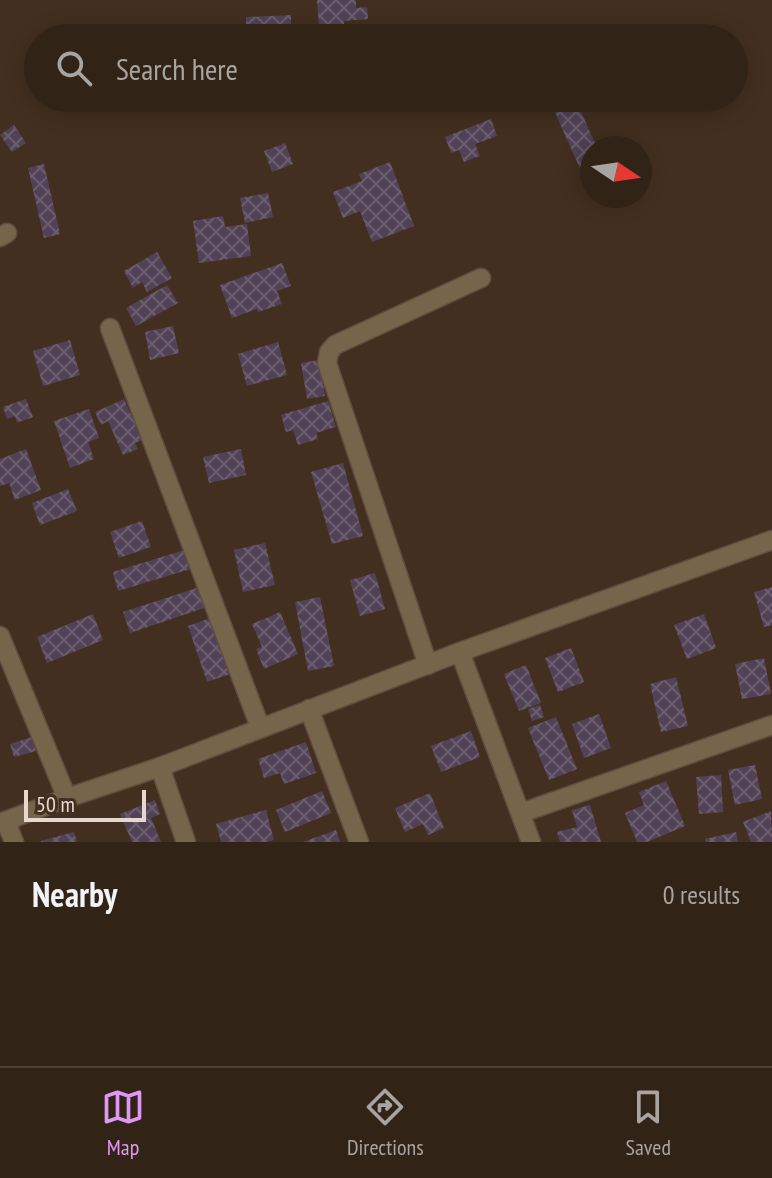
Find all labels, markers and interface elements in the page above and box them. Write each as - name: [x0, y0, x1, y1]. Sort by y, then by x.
- search box: [24, 24, 748, 112]
- icon: search: [52, 46, 96, 90]
- text: Search here: [116, 49, 238, 88]
- north arrow: [580, 136, 652, 208]
- scale bar: [24, 786, 146, 822]
- text: 50 m: [36, 790, 75, 818]
- text: Nearby: [32, 872, 117, 916]
- text: 0 results: [663, 878, 740, 911]
- tab: Map: [101, 1085, 145, 1161]
- tab: Directions: [347, 1085, 424, 1161]
- tab: Saved: [626, 1085, 671, 1161]

